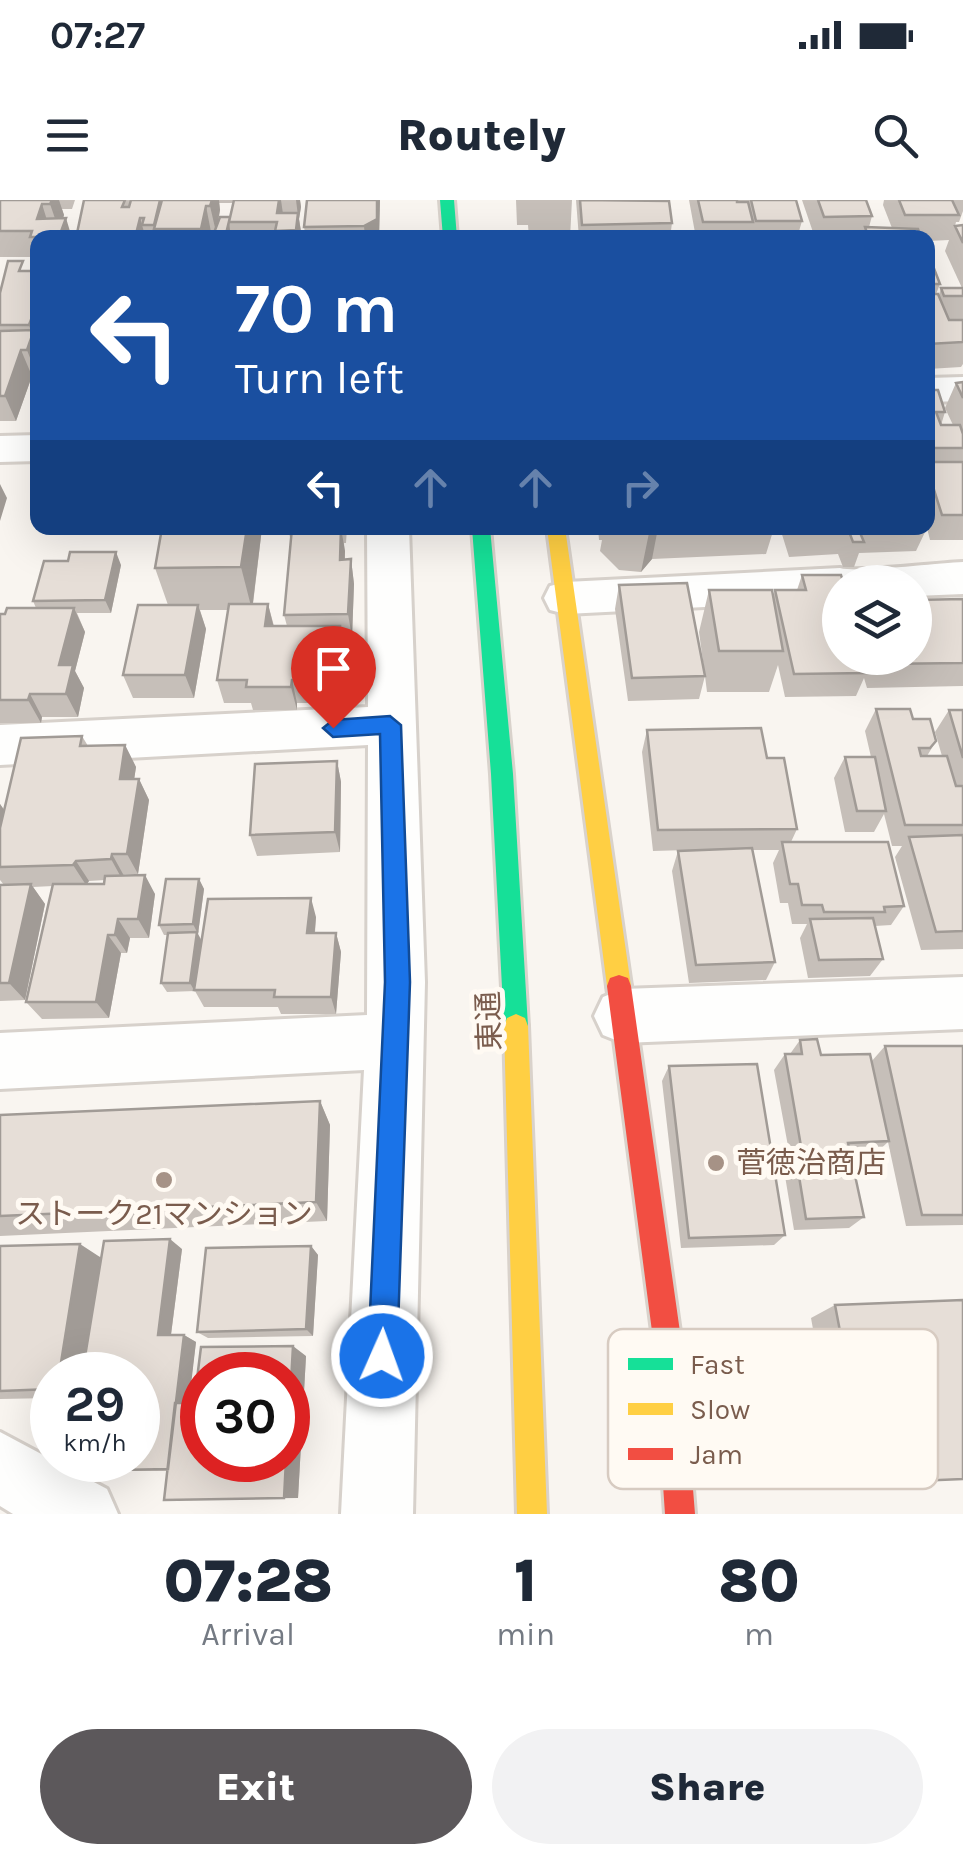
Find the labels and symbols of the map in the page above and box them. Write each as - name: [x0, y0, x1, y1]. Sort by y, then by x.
- pin: [291, 626, 376, 729]
- street label: 東通: [470, 990, 508, 1052]
- place label: 菅徳治商店: [736, 1145, 886, 1181]
- marker: 菅徳治商店: [705, 1152, 727, 1174]
- marker: ストーク21マンション: [153, 1169, 175, 1191]
- place label: ストーク21マンション: [15, 1196, 313, 1232]
- position arrow: [330, 1304, 434, 1408]
- legend: [608, 1329, 938, 1489]
- text: Fast: [690, 1348, 745, 1381]
- speed limit sign: 30: [180, 1352, 310, 1482]
- text: Slow: [690, 1393, 750, 1426]
- text: Jam: [690, 1438, 743, 1471]

